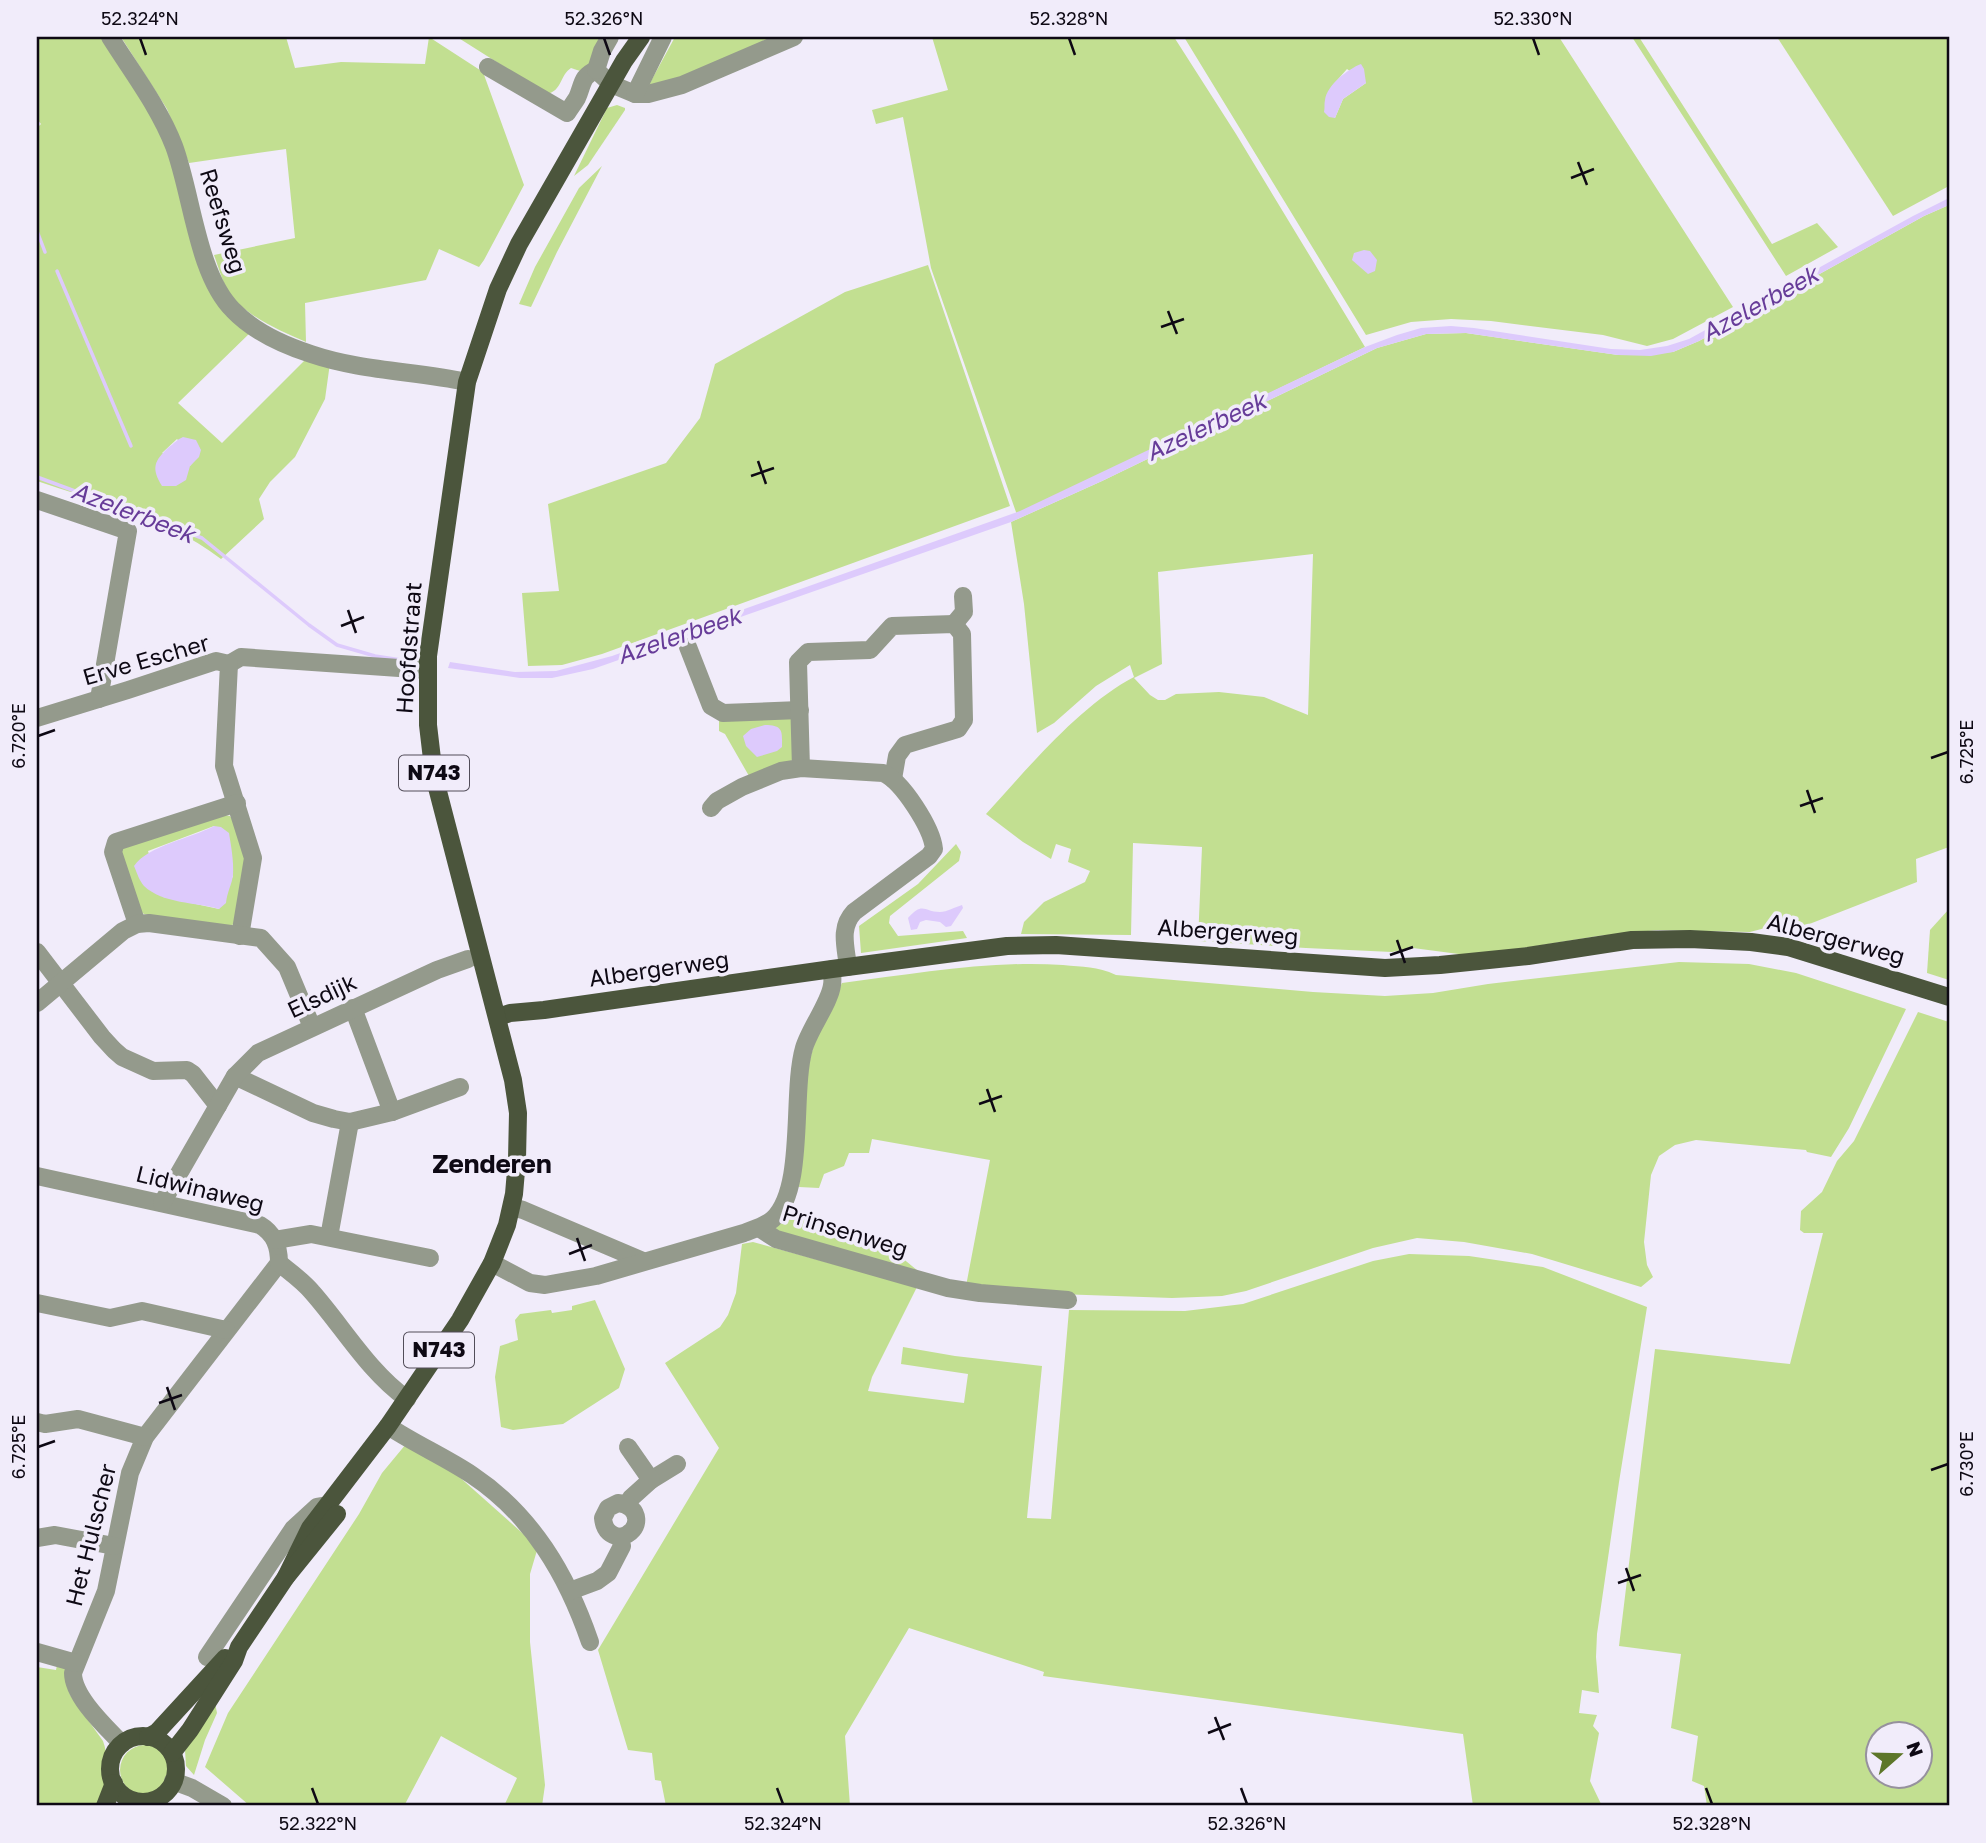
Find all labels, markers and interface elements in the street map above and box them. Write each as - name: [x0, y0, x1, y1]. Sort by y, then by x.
- text: 52.324°N: [101, 7, 179, 29]
- text: 52.326°N: [565, 7, 643, 29]
- text: 52.328°N: [1030, 7, 1108, 29]
- text: 52.330°N: [1493, 7, 1573, 29]
- street label: Reefsweg: [195, 165, 253, 277]
- water label: Azelerbeek: [1696, 257, 1825, 347]
- water label: Azelerbeek: [1141, 384, 1272, 466]
- water label: Azelerbeek: [68, 475, 201, 549]
- street label: Hoofdstraat: [389, 581, 427, 715]
- water label: Azelerbeek: [613, 599, 747, 669]
- street label: Erve Escher: [79, 628, 212, 690]
- text: 6.720°E: [7, 703, 29, 769]
- text: 6.725°E: [1955, 720, 1977, 784]
- road number: N743: [399, 756, 469, 790]
- street label: Albergerweg: [1764, 906, 1908, 970]
- street label: Albergerweg: [1157, 912, 1300, 950]
- street label: Albergerweg: [587, 944, 731, 992]
- street label: Elsdijk: [283, 967, 361, 1023]
- district label: Zenderen: [432, 1148, 552, 1179]
- street label: Lidwinaweg: [133, 1159, 267, 1217]
- street label: Prinsenweg: [779, 1198, 911, 1262]
- road number: N743: [404, 1332, 474, 1368]
- text: 6.725°E: [7, 1415, 29, 1479]
- text: 6.730°E: [1955, 1431, 1977, 1497]
- street label: Het Hulscher: [59, 1461, 121, 1609]
- north arrow: [1864, 1720, 1934, 1790]
- text: N: [1902, 1738, 1929, 1760]
- text: 52.322°N: [279, 1812, 357, 1834]
- text: 52.324°N: [744, 1812, 822, 1834]
- text: 52.326°N: [1208, 1812, 1286, 1834]
- text: 52.328°N: [1673, 1812, 1751, 1834]

